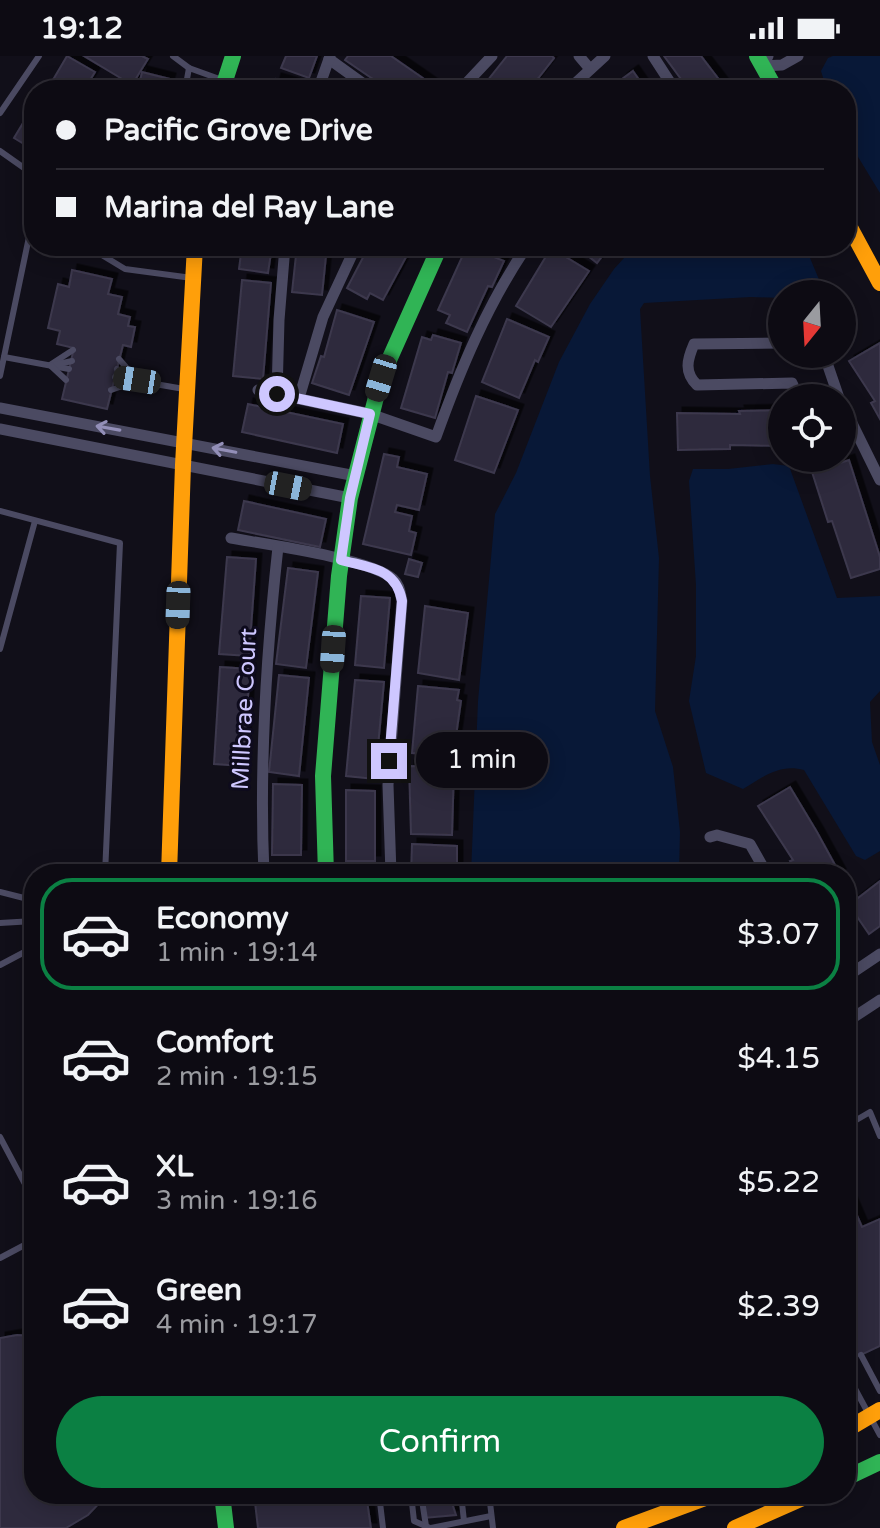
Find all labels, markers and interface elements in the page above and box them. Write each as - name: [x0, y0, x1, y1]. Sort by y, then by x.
- text: 19:12: [40, 10, 123, 47]
- text: Pacific Grove Drive: [104, 112, 373, 149]
- text: Marina del Ray Lane: [104, 189, 394, 226]
- north arrow: [768, 280, 856, 368]
- map controls: [768, 280, 856, 472]
- car: [363, 352, 399, 404]
- car: [111, 364, 163, 396]
- route start: [259, 376, 295, 412]
- button: locate: [768, 384, 856, 472]
- one-way arrow: [95, 420, 121, 435]
- one-way arrow: [212, 442, 237, 457]
- car: [262, 470, 314, 502]
- car: [165, 581, 191, 629]
- car: [319, 624, 347, 674]
- street label: Millbrae Court: [226, 627, 263, 791]
- callout: 1 min: [417, 733, 549, 789]
- route end: [371, 743, 407, 779]
- text: 1 min: [447, 744, 517, 775]
- icon: car: [60, 898, 132, 970]
- text: Economy: [156, 900, 289, 937]
- text: $3.07: [737, 916, 820, 953]
- text: 1 min · 19:14: [156, 937, 318, 968]
- icon: car: [60, 1022, 132, 1094]
- text: Comfort: [156, 1024, 274, 1061]
- text: $4.15: [737, 1040, 820, 1077]
- text: 2 min · 19:15: [156, 1061, 318, 1092]
- icon: car: [60, 1146, 132, 1218]
- text: XL: [156, 1148, 193, 1185]
- text: $5.22: [738, 1164, 820, 1201]
- text: 3 min · 19:16: [156, 1185, 318, 1216]
- icon: car: [60, 1270, 132, 1342]
- text: Green: [156, 1272, 242, 1309]
- text: $2.39: [737, 1288, 820, 1325]
- text: 4 min · 19:17: [156, 1309, 318, 1340]
- button: Confirm: [56, 1396, 824, 1488]

